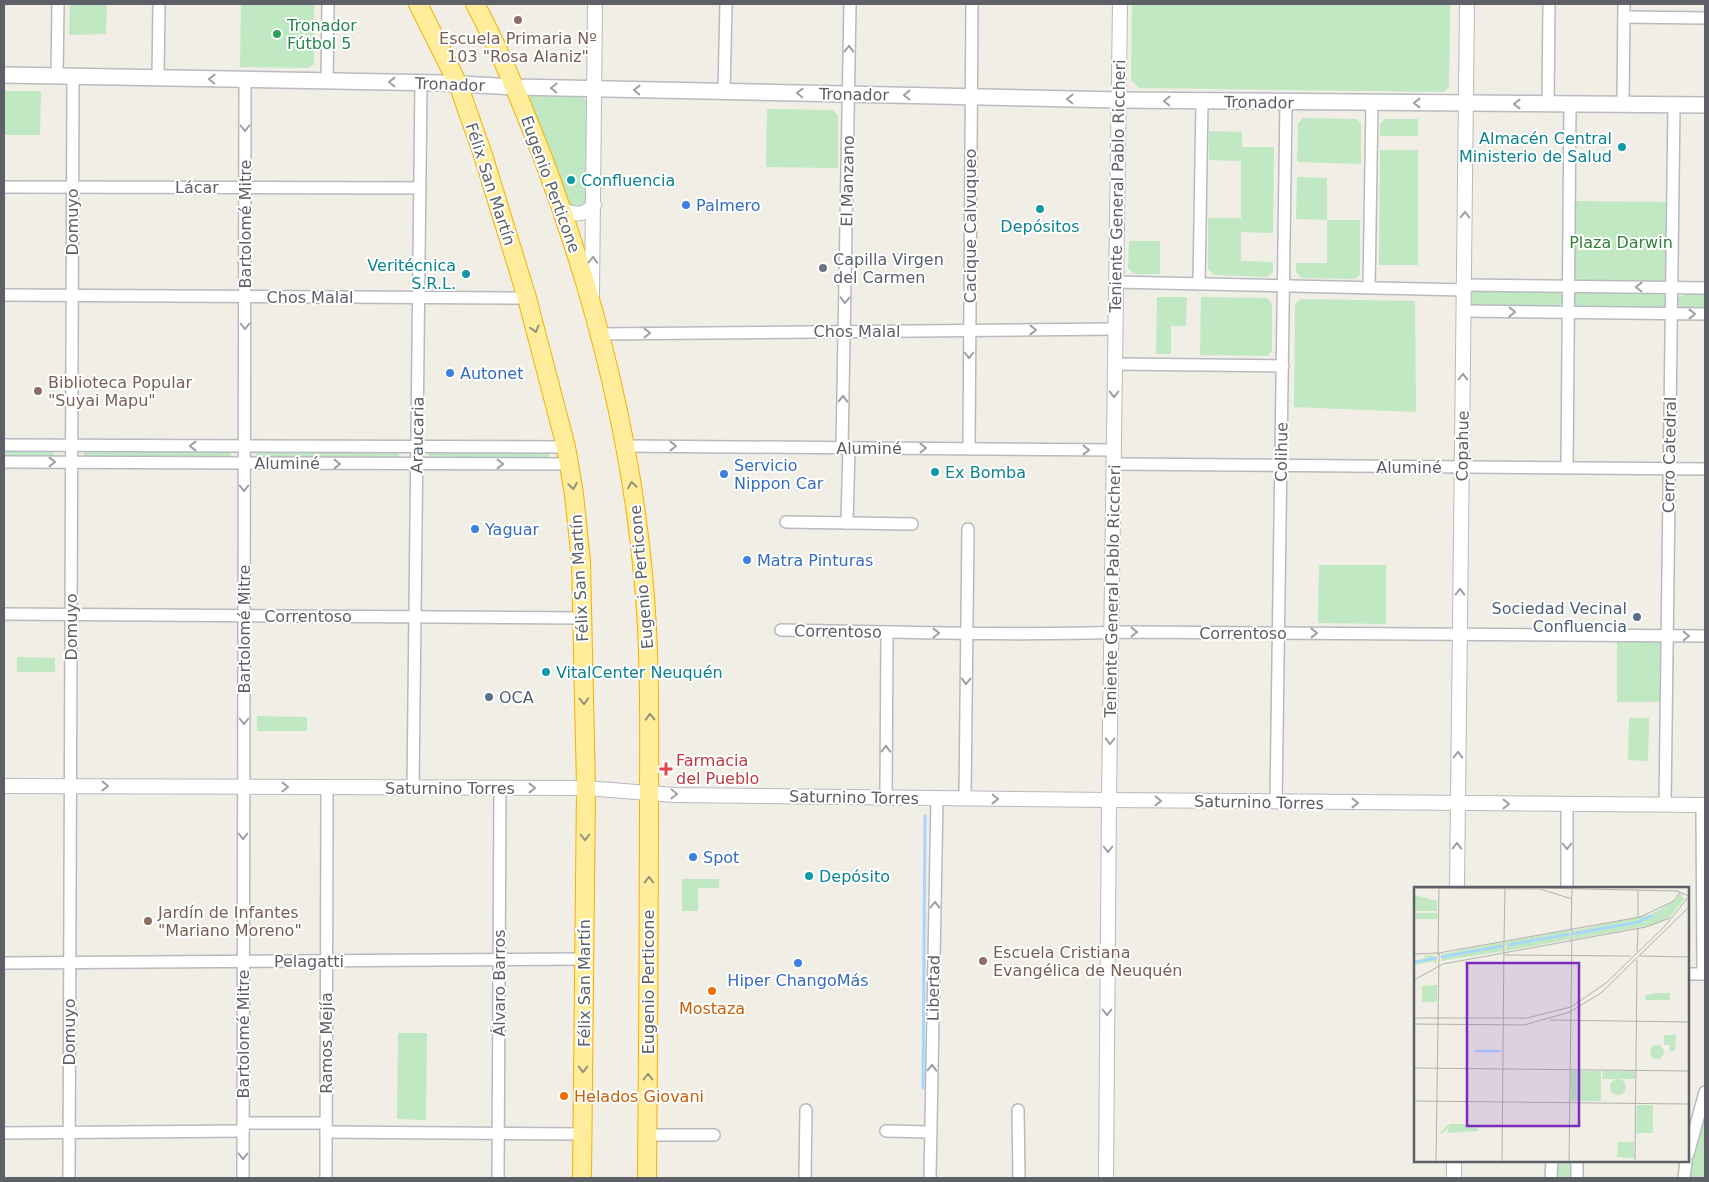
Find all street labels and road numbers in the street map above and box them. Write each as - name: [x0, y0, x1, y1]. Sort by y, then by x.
- street label: Teniente General Pablo Riccheri: [1106, 59, 1129, 314]
- street label: Tronador: [414, 74, 486, 95]
- street label: Tronador: [818, 84, 890, 105]
- street label: Tronador: [1223, 92, 1295, 113]
- street label: Eugenio Perticone: [517, 113, 584, 255]
- street label: Félix San Martín: [462, 120, 519, 248]
- street label: El Manzano: [837, 135, 858, 227]
- street label: Cacique Calvuqueo: [961, 149, 980, 303]
- street label: Bartolomé Mitre: [236, 160, 255, 288]
- street label: Lácar: [175, 178, 219, 197]
- street label: Domuyo: [63, 188, 82, 256]
- street label: Chos Malal: [267, 288, 353, 307]
- street label: Chos Malal: [814, 322, 900, 341]
- street label: Araucaria: [407, 396, 428, 474]
- street label: Cerro Catedral: [1659, 397, 1680, 513]
- street label: Copahue: [1452, 410, 1473, 482]
- street label: Colihue: [1271, 422, 1292, 482]
- street label: Aluminé: [836, 439, 902, 458]
- street label: Aluminé: [254, 454, 320, 473]
- street label: Aluminé: [1376, 458, 1442, 477]
- street label: Teniente General Pablo Riccheri: [1101, 464, 1124, 719]
- street label: Eugenio Perticone: [626, 504, 657, 650]
- street label: Félix San Martín: [567, 514, 592, 642]
- street label: Bartolomé Mitre: [235, 565, 254, 693]
- street label: Domuyo: [62, 593, 81, 661]
- street label: Correntoso: [264, 607, 352, 626]
- street label: Correntoso: [794, 621, 882, 642]
- street label: Correntoso: [1199, 624, 1287, 643]
- street label: Saturnino Torres: [385, 779, 515, 798]
- street label: Saturnino Torres: [789, 787, 919, 808]
- street label: Saturnino Torres: [1194, 792, 1324, 813]
- street label: Eugenio Perticone: [639, 910, 658, 1054]
- street label: Félix San Martín: [575, 919, 594, 1047]
- street label: Álvaro Barros: [490, 929, 509, 1037]
- street label: Pelagatti: [274, 952, 344, 971]
- street label: Libertad: [923, 955, 944, 1021]
- street label: Bartolomé Mitre: [234, 970, 253, 1098]
- street label: Ramos Mejía: [317, 992, 336, 1094]
- street label: Domuyo: [60, 998, 79, 1066]

